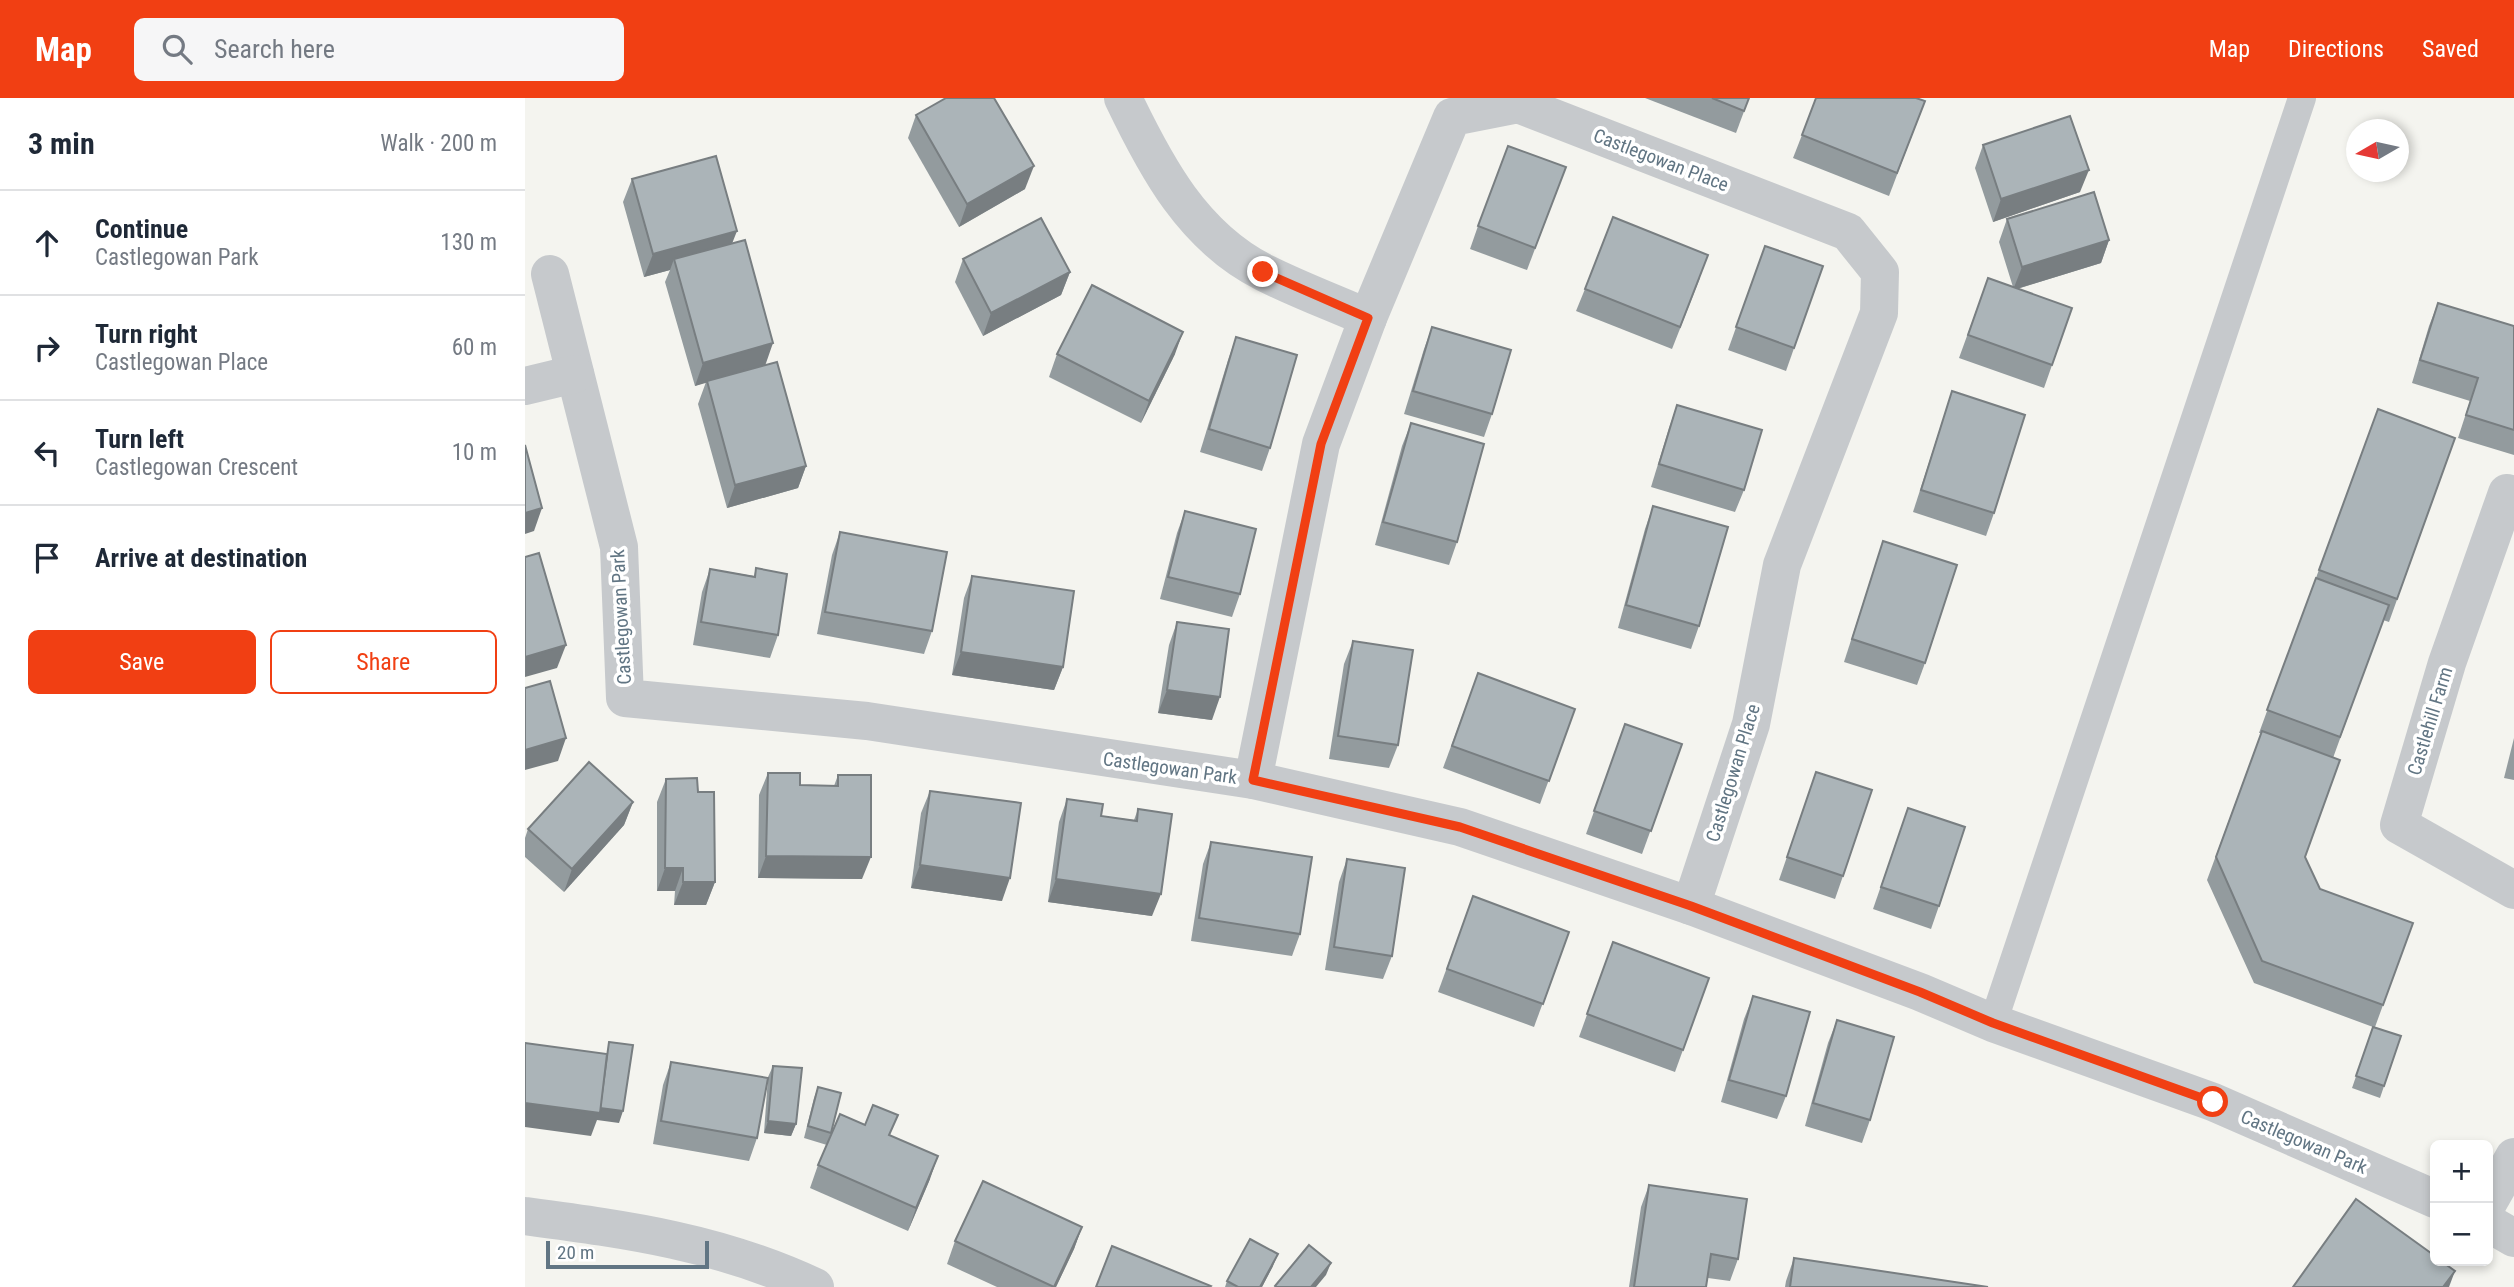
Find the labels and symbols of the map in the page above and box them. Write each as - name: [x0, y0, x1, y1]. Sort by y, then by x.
- north arrow: [2346, 119, 2409, 182]
- street label: Castlegowan Place: [1590, 124, 1732, 196]
- route end: [1247, 256, 1278, 287]
- street label: Castlegowan Park: [606, 548, 636, 685]
- street label: Castlehill Farm: [2403, 664, 2457, 778]
- street label: Castlegowan Place: [1701, 701, 1765, 845]
- street label: Castlegowan Park: [1101, 747, 1239, 789]
- route start: [2197, 1086, 2228, 1117]
- street label: Castlegowan Park: [2237, 1105, 2371, 1179]
- scale bar: [546, 1238, 709, 1270]

